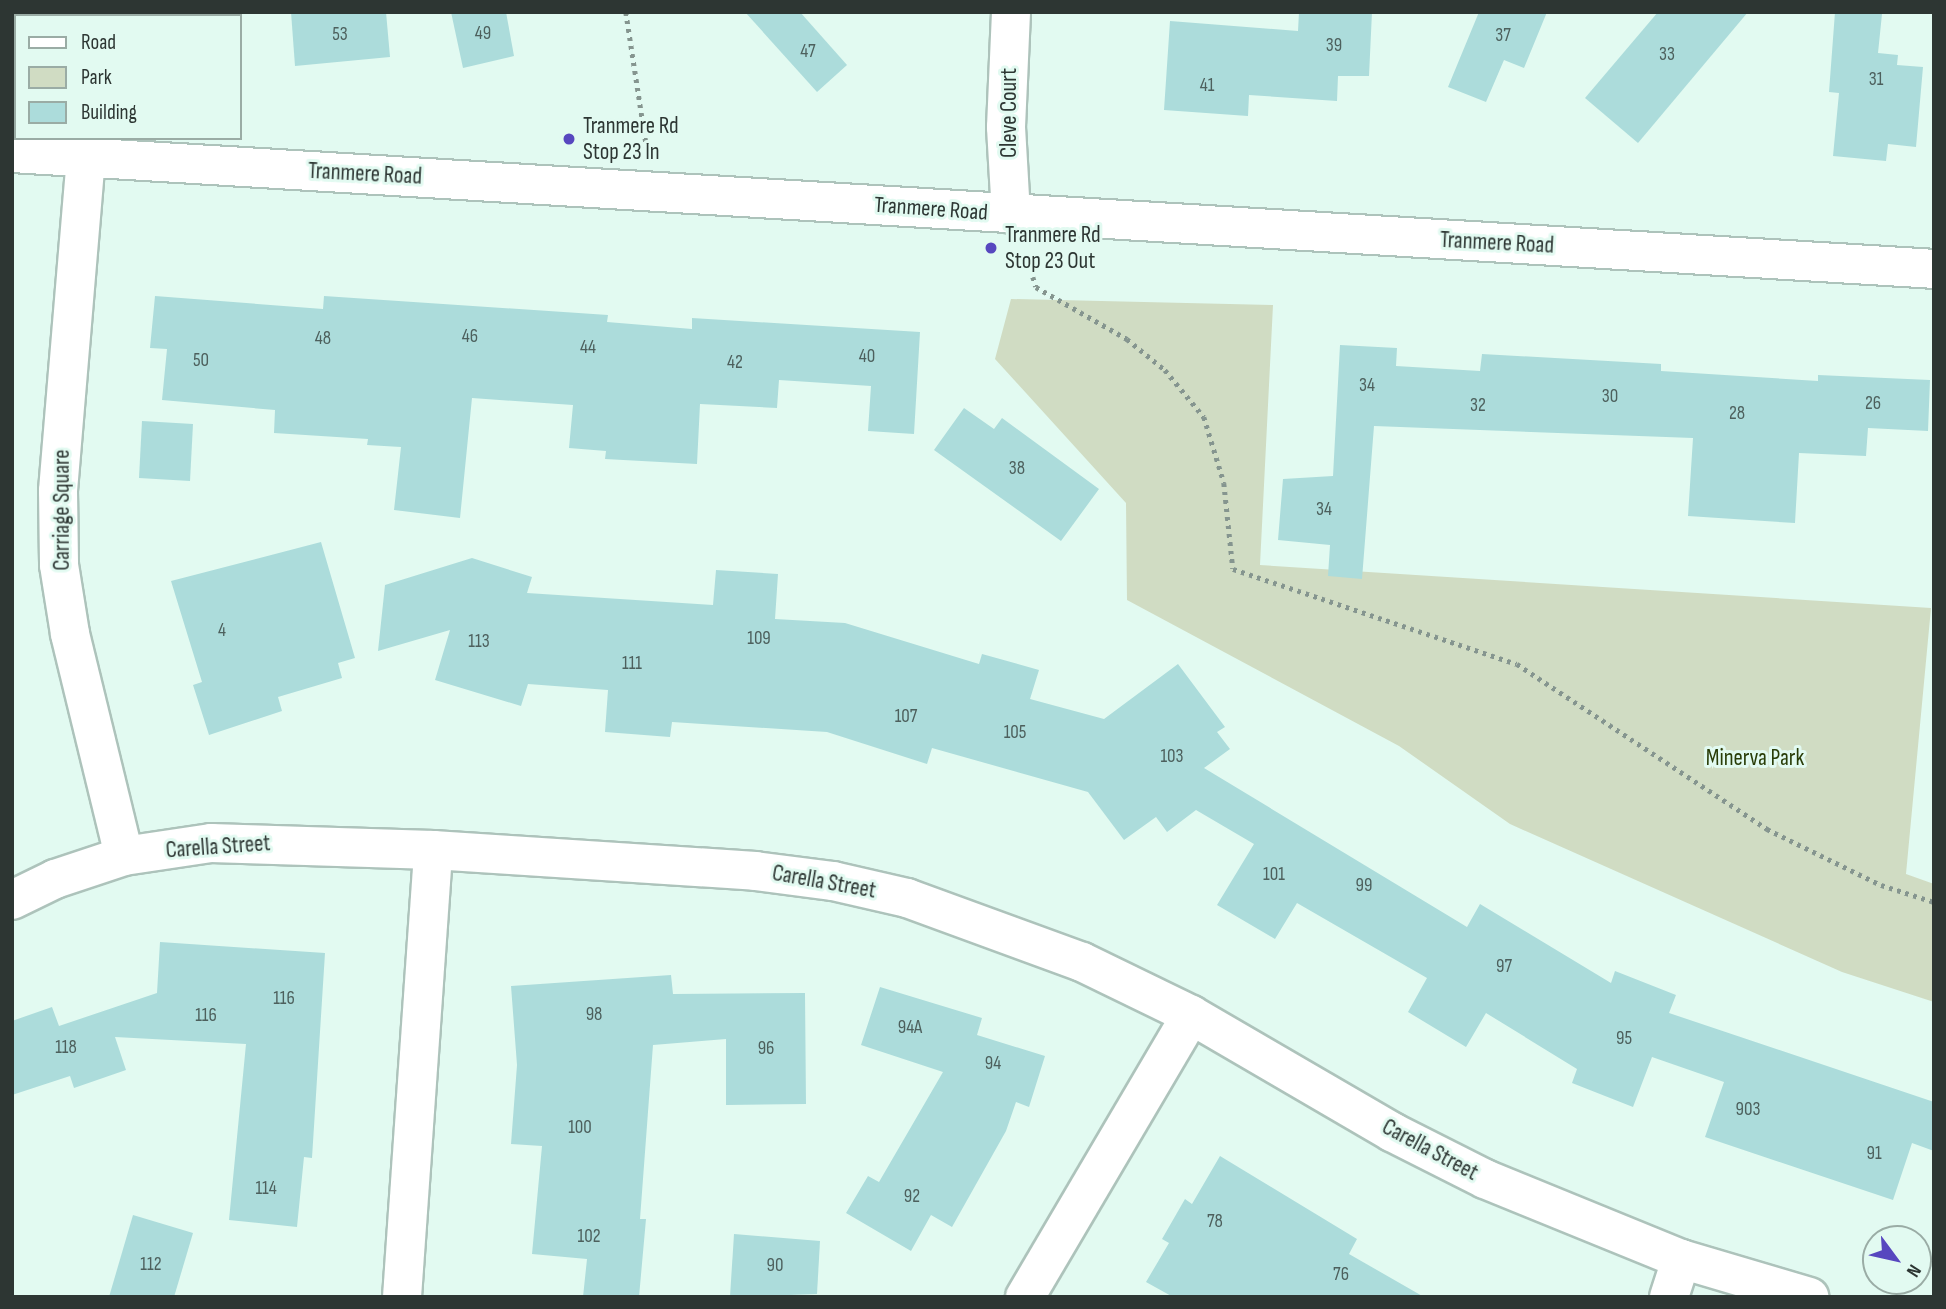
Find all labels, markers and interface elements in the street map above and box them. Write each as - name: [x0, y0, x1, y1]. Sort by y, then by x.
- legend: [14, 14, 242, 140]
- house number: 49: [475, 23, 491, 45]
- house number: 53: [332, 24, 348, 46]
- house number: 37: [1495, 25, 1511, 47]
- text: Road: [81, 30, 116, 55]
- house number: 39: [1326, 35, 1342, 57]
- house number: 47: [800, 41, 816, 63]
- house number: 33: [1659, 44, 1675, 66]
- text: Park: [81, 65, 112, 90]
- street label: Cleve Court: [995, 68, 1023, 158]
- house number: 31: [1869, 69, 1883, 91]
- house number: 41: [1200, 75, 1214, 97]
- text: Building: [81, 100, 137, 125]
- place label: Tranmere Rd Stop 23 In: [583, 112, 679, 166]
- marker: Tranmere Rd Stop 23 In: [561, 131, 577, 147]
- street label: Tranmere Road: [307, 157, 423, 191]
- street label: Tranmere Road: [873, 191, 989, 227]
- place label: Tranmere Rd Stop 23 Out: [1005, 221, 1101, 275]
- street label: Tranmere Road: [1439, 226, 1555, 260]
- marker: Tranmere Rd Stop 23 Out: [983, 240, 999, 256]
- house number: 46: [462, 326, 478, 348]
- house number: 48: [315, 328, 331, 350]
- house number: 44: [580, 337, 596, 359]
- house number: 40: [859, 346, 875, 368]
- house number: 50: [193, 350, 209, 372]
- house number: 42: [727, 352, 743, 374]
- house number: 34: [1359, 375, 1375, 397]
- house number: 30: [1602, 386, 1618, 408]
- house number: 26: [1865, 393, 1881, 415]
- house number: 32: [1470, 395, 1486, 417]
- house number: 28: [1729, 403, 1745, 425]
- street label: Carriage Square: [48, 449, 76, 571]
- house number: 38: [1009, 458, 1025, 480]
- house number: 34: [1316, 499, 1332, 521]
- house number: 4: [218, 620, 226, 642]
- house number: 109: [747, 628, 771, 650]
- house number: 113: [468, 631, 490, 653]
- house number: 111: [622, 653, 642, 675]
- house number: 107: [895, 706, 917, 728]
- house number: 105: [1004, 722, 1026, 744]
- park label: Minerva Park: [1706, 744, 1804, 772]
- house number: 103: [1160, 746, 1184, 768]
- street label: Carella Street: [165, 830, 271, 864]
- street label: Carella Street: [770, 859, 878, 905]
- house number: 101: [1263, 864, 1285, 886]
- house number: 99: [1356, 875, 1372, 897]
- house number: 97: [1496, 956, 1512, 978]
- house number: 116: [273, 988, 295, 1010]
- house number: 98: [586, 1004, 602, 1026]
- house number: 116: [195, 1005, 217, 1027]
- house number: 94A: [898, 1017, 922, 1039]
- house number: 95: [1616, 1028, 1632, 1050]
- house number: 118: [55, 1037, 77, 1059]
- house number: 96: [758, 1038, 774, 1060]
- house number: 94: [985, 1053, 1001, 1075]
- house number: 903: [1736, 1099, 1760, 1121]
- street label: Carella Street: [1377, 1113, 1483, 1187]
- house number: 100: [568, 1117, 592, 1139]
- house number: 91: [1866, 1143, 1882, 1165]
- house number: 114: [255, 1178, 277, 1200]
- house number: 92: [904, 1186, 920, 1208]
- house number: 78: [1207, 1211, 1223, 1233]
- north arrow: [1862, 1225, 1932, 1295]
- house number: 102: [578, 1226, 600, 1248]
- house number: 112: [140, 1254, 162, 1276]
- house number: 90: [767, 1255, 783, 1277]
- text: N: [1901, 1260, 1926, 1281]
- house number: 76: [1333, 1264, 1349, 1286]

